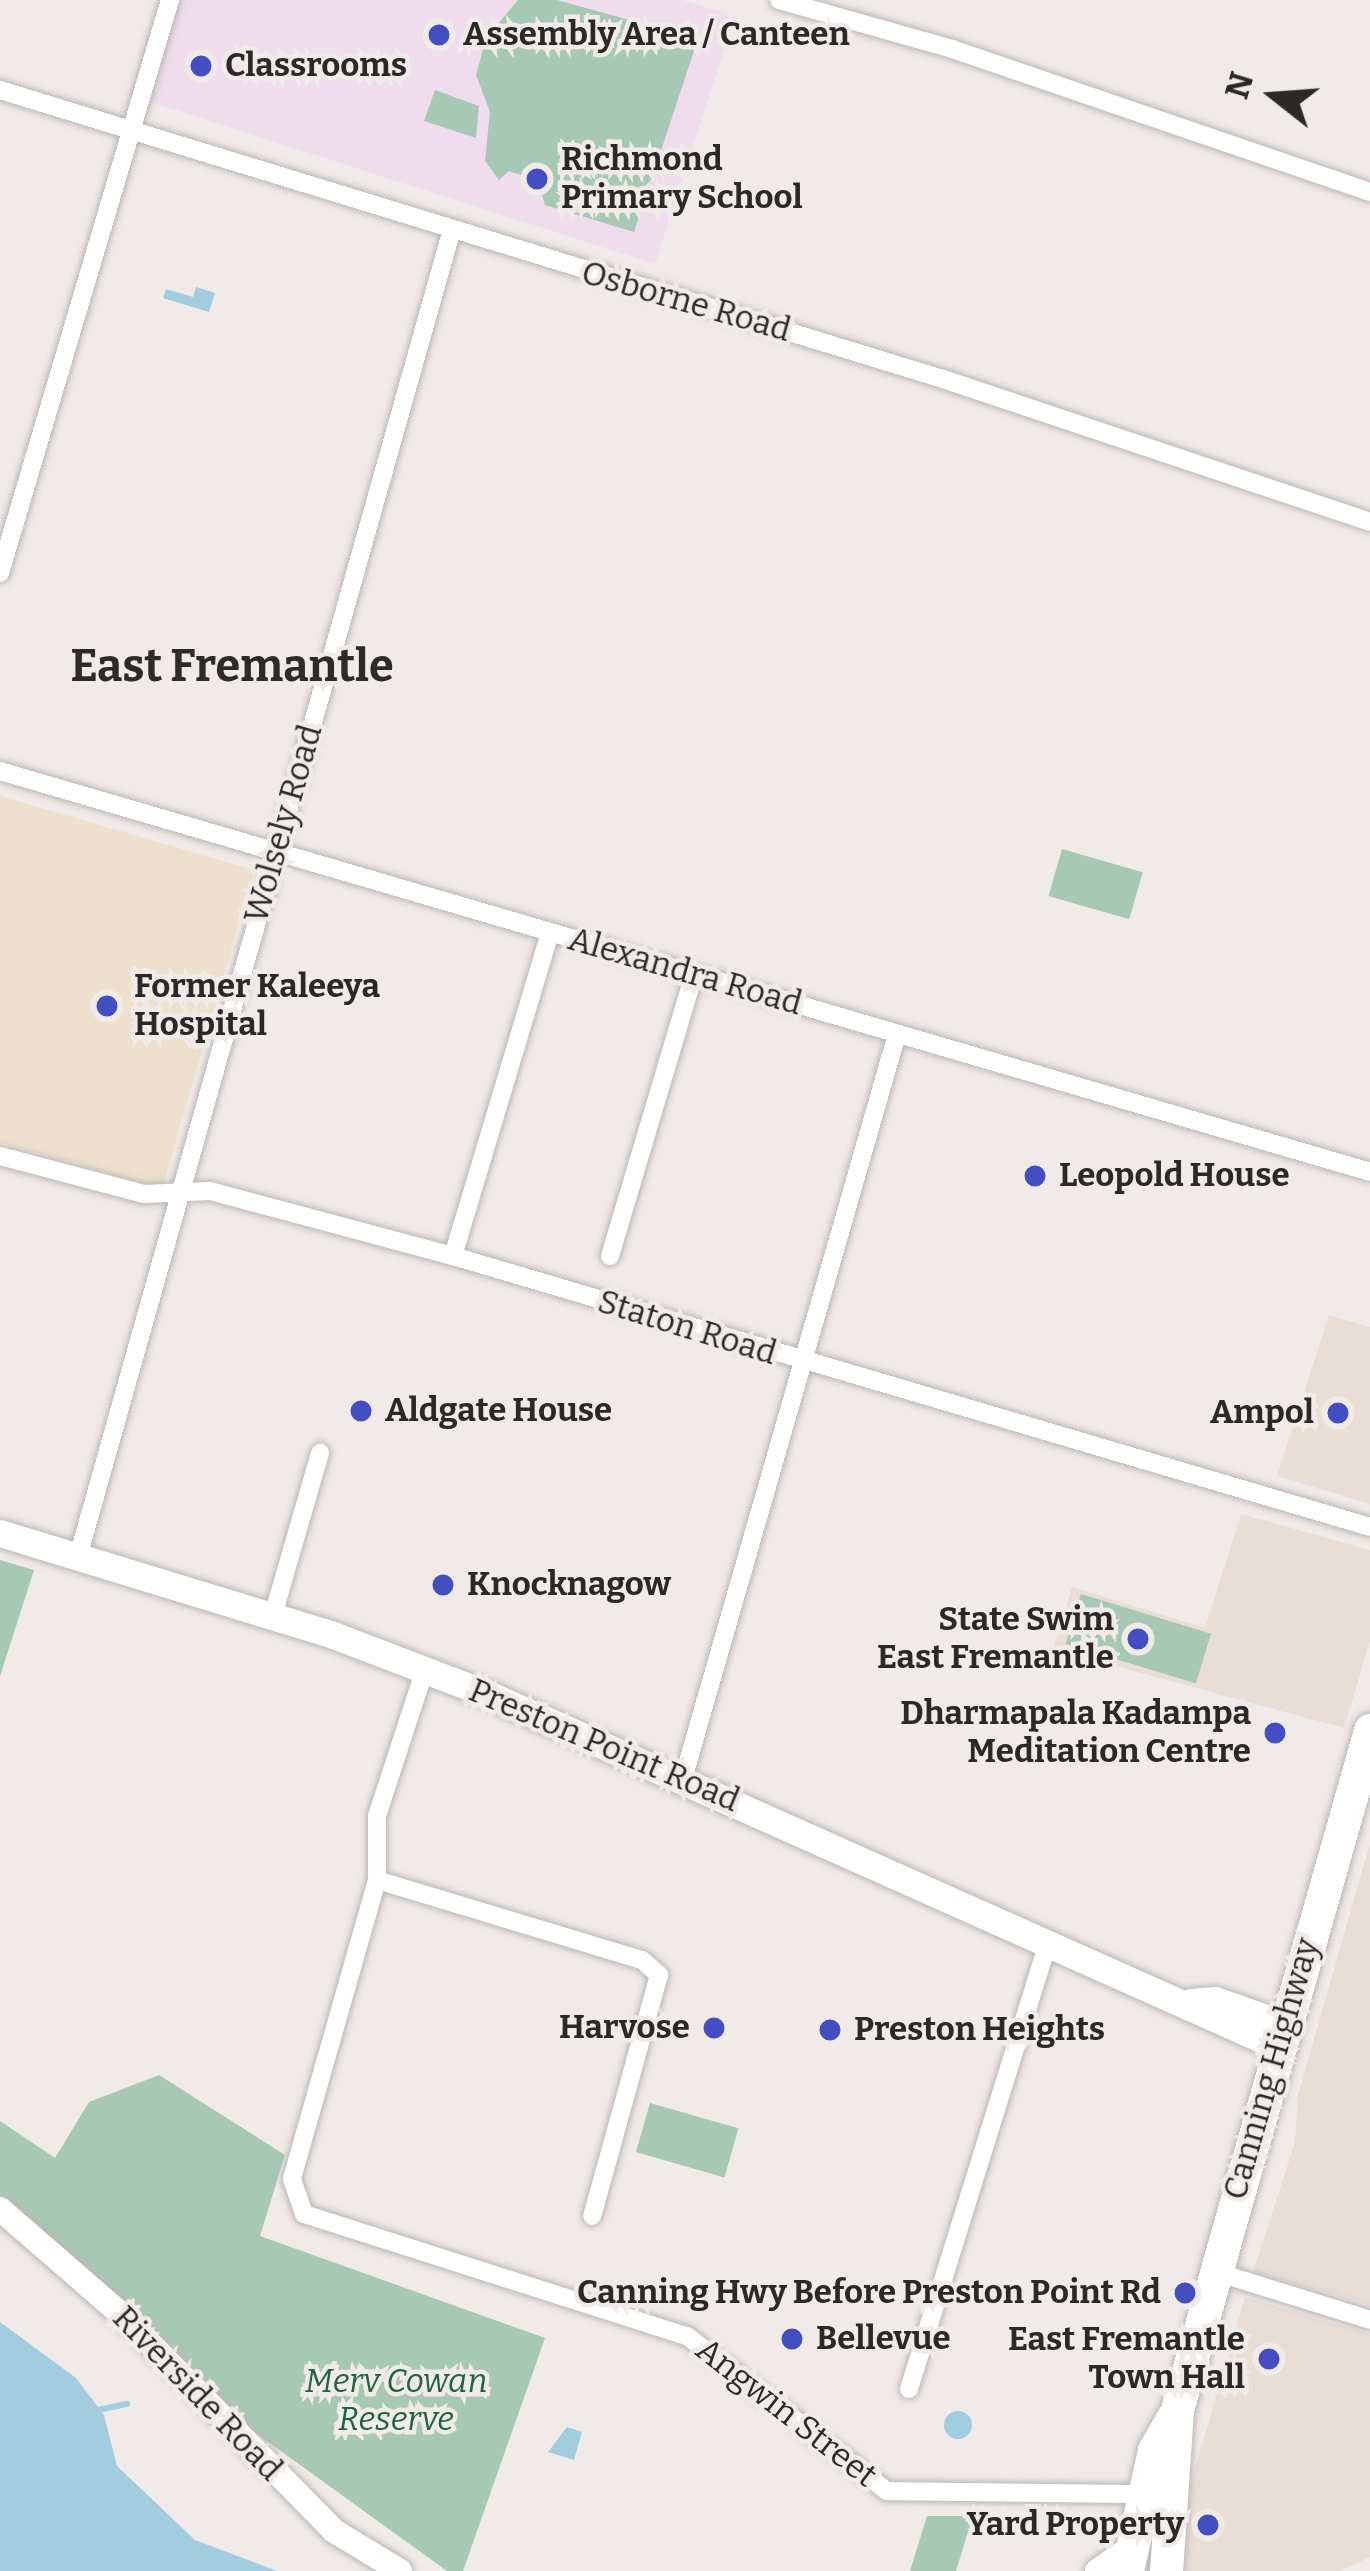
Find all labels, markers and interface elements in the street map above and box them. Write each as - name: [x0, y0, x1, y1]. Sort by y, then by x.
- place label: Assembly Area / Canteen: [463, 15, 850, 55]
- marker: Assembly Area / Canteen: [426, 22, 452, 48]
- north arrow: [1214, 36, 1334, 156]
- place label: Classrooms: [225, 46, 407, 86]
- marker: Classrooms: [188, 53, 214, 79]
- text: N: [1217, 67, 1262, 104]
- place label: Richmond Primary School: [561, 140, 803, 218]
- marker: Richmond Primary School: [524, 166, 550, 192]
- street label: Osborne Road: [577, 253, 795, 351]
- district label: East Fremantle: [70, 640, 394, 694]
- street label: Wolsely Road: [237, 720, 331, 928]
- street label: Alexandra Road: [564, 920, 806, 1024]
- place label: Former Kaleeya Hospital: [134, 967, 380, 1045]
- marker: Former Kaleeya Hospital: [91, 990, 123, 1022]
- place label: Leopold House: [1059, 1156, 1290, 1196]
- marker: Leopold House: [1022, 1163, 1048, 1189]
- street label: Staton Road: [593, 1282, 781, 1374]
- place label: Aldgate House: [385, 1391, 612, 1431]
- place label: Ampol: [1210, 1393, 1314, 1433]
- marker: Aldgate House: [348, 1398, 374, 1424]
- marker: Ampol: [1325, 1400, 1351, 1426]
- place label: Knocknagow: [467, 1565, 671, 1605]
- marker: Knocknagow: [430, 1572, 456, 1598]
- place label: State Swim East Fremantle: [877, 1600, 1114, 1678]
- marker: State Swim East Fremantle: [1125, 1626, 1151, 1652]
- street label: Preston Point Road: [463, 1671, 745, 1821]
- place label: Dharmapala Kadampa Meditation Centre: [900, 1694, 1251, 1772]
- marker: Dharmapala Kadampa Meditation Centre: [1262, 1720, 1288, 1746]
- street label: Canning Highway: [1216, 1934, 1328, 2204]
- place label: Harvose: [559, 2008, 690, 2048]
- place label: Preston Heights: [854, 2010, 1105, 2050]
- marker: Harvose: [701, 2015, 727, 2041]
- marker: Preston Heights: [817, 2017, 843, 2043]
- place label: Canning Hwy Before Preston Point Rd: [577, 2273, 1161, 2313]
- marker: Canning Hwy Before Preston Point Rd: [1172, 2280, 1198, 2306]
- street label: Riverside Road: [104, 2299, 290, 2489]
- place label: Bellevue: [816, 2319, 951, 2359]
- place label: East Fremantle Town Hall: [1008, 2320, 1245, 2398]
- marker: Bellevue: [779, 2326, 805, 2352]
- street label: Angwin Street: [688, 2330, 884, 2496]
- marker: East Fremantle Town Hall: [1256, 2346, 1282, 2372]
- park label: Merv Cowan Reserve: [305, 2362, 487, 2440]
- place label: Yard Property: [967, 2505, 1184, 2545]
- marker: Yard Property: [1195, 2512, 1221, 2538]

